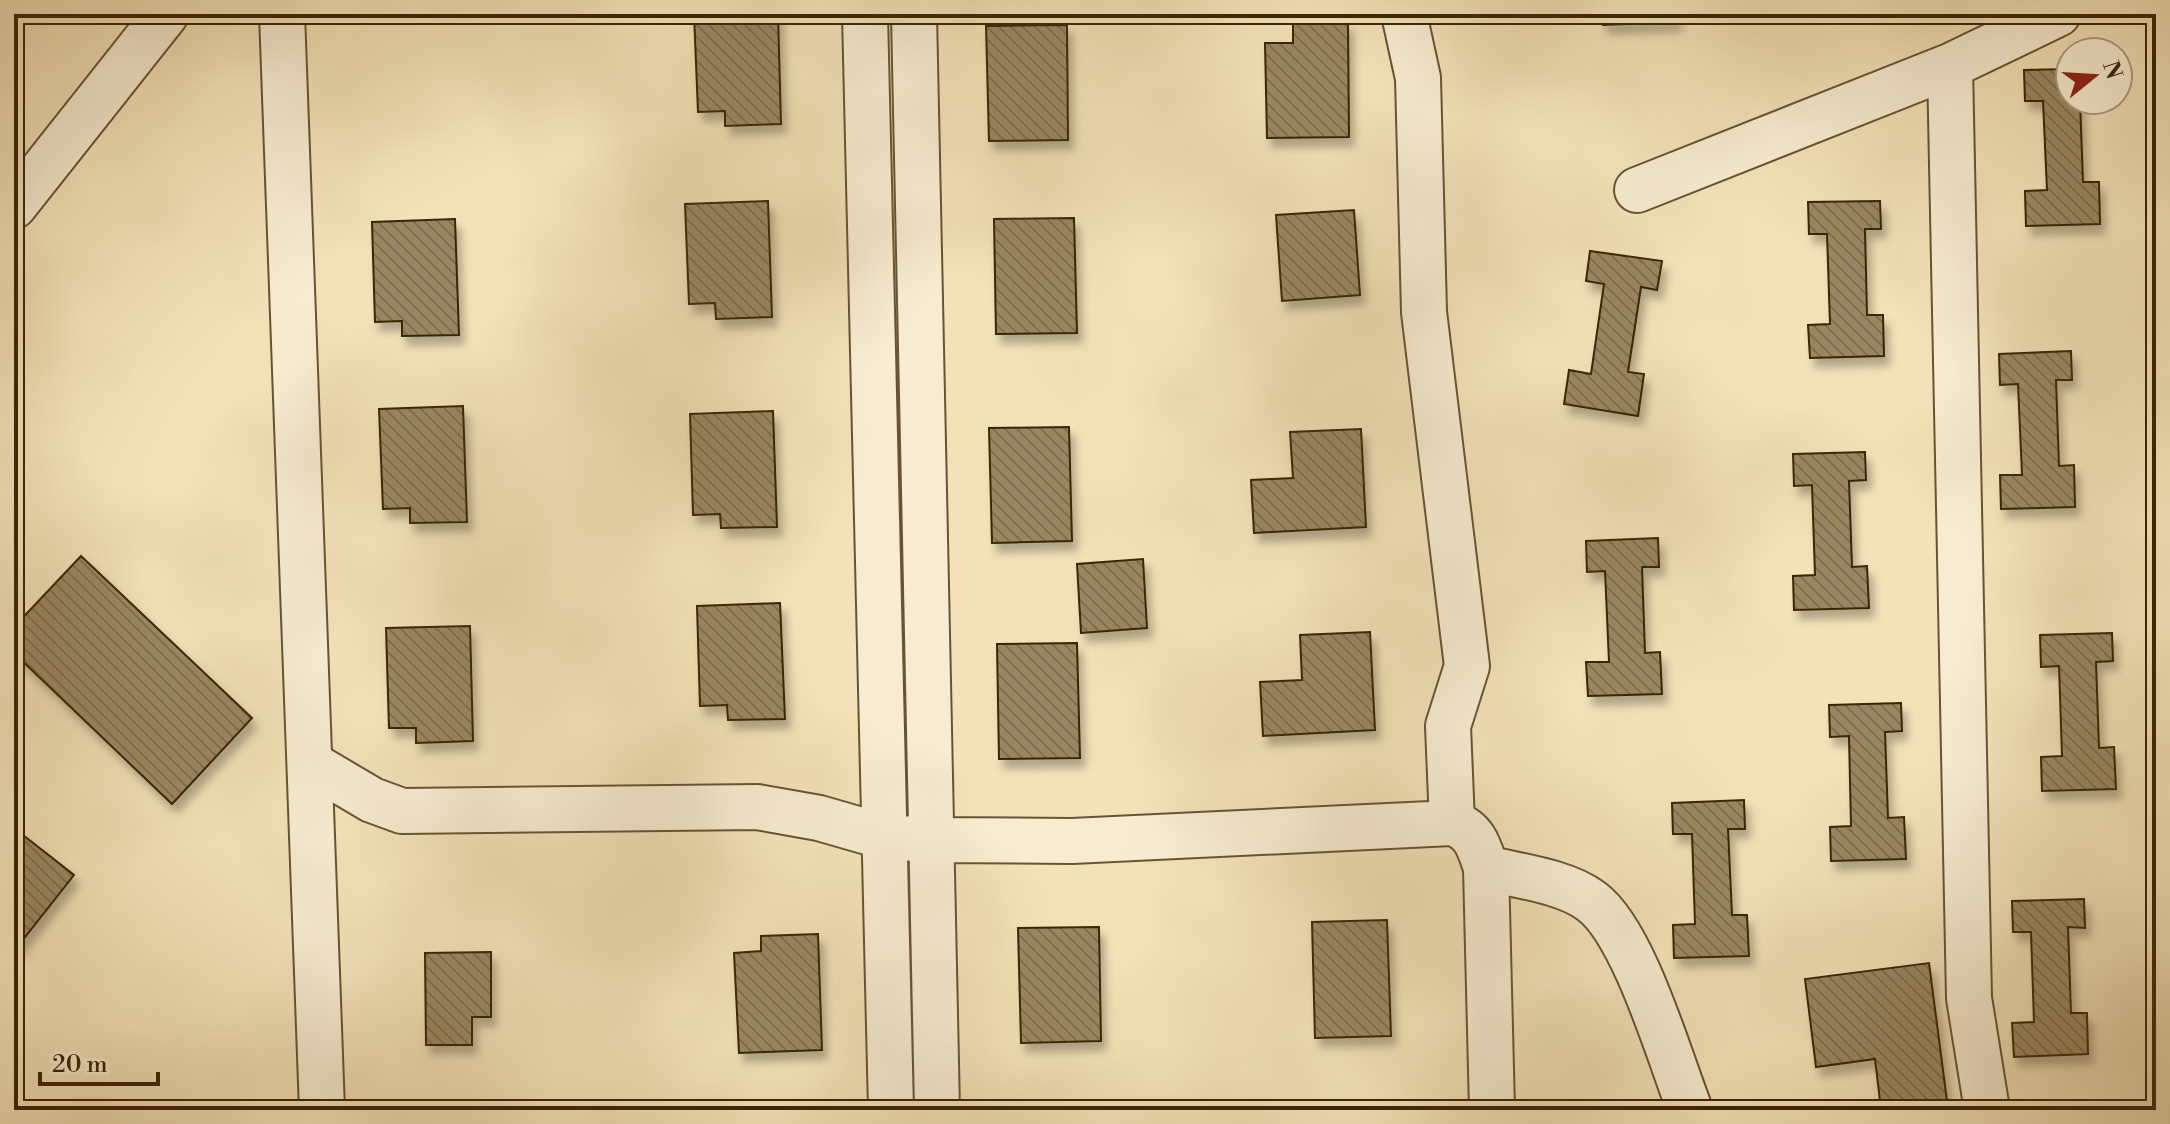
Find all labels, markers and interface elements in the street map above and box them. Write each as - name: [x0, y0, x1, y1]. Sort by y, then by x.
- north arrow: [2054, 36, 2134, 116]
- text: N: [2096, 58, 2127, 83]
- scale bar: [40, 1036, 158, 1086]
- text: 20 m: [52, 1050, 108, 1080]

